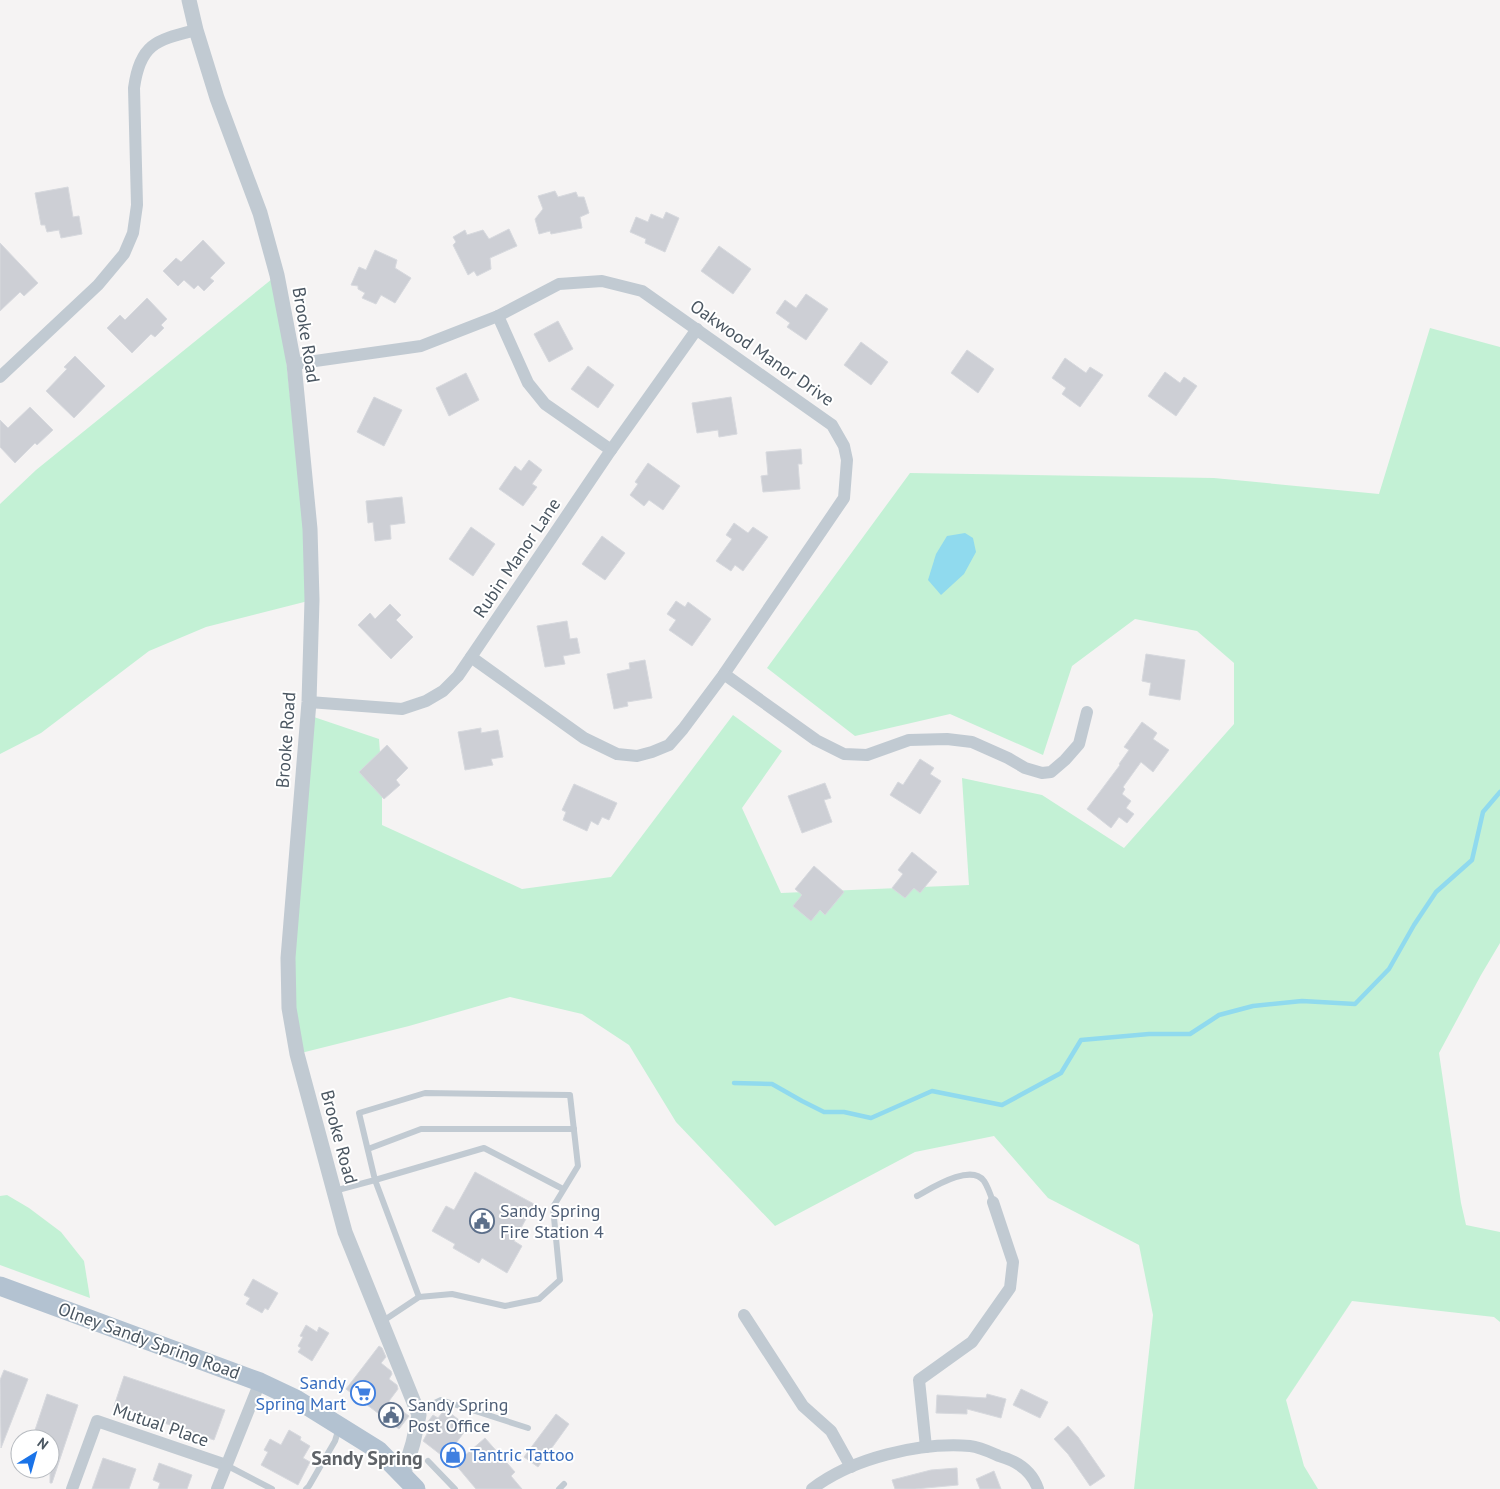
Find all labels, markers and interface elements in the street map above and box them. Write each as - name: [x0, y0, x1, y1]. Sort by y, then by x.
- street label: Brooke Road: [288, 286, 325, 384]
- street label: Oakwood Manor Drive: [686, 294, 839, 411]
- street label: Rubin Manor Lane: [468, 493, 565, 622]
- street label: Brooke Road: [271, 691, 300, 789]
- street label: Brooke Road: [316, 1087, 363, 1186]
- place label: Sandy Spring Fire Station 4: [500, 1199, 604, 1243]
- public building icon: Sandy Spring Fire Station 4: [469, 1208, 495, 1234]
- street label: Olney Sandy Spring Road: [55, 1297, 243, 1384]
- place label: Sandy Spring Mart: [256, 1371, 347, 1415]
- supermarket icon: Sandy Spring Mart: [350, 1380, 376, 1406]
- place label: Sandy Spring Post Office: [408, 1393, 508, 1437]
- street label: Mutual Place: [110, 1397, 212, 1452]
- public building icon: Sandy Spring Post Office: [378, 1402, 404, 1428]
- north arrow: [10, 1429, 60, 1479]
- text: N: [34, 1434, 52, 1454]
- shop icon: Tantric Tattoo: [440, 1442, 466, 1468]
- place label: Tantric Tattoo: [470, 1443, 574, 1466]
- district label: Sandy Spring: [311, 1445, 423, 1471]

